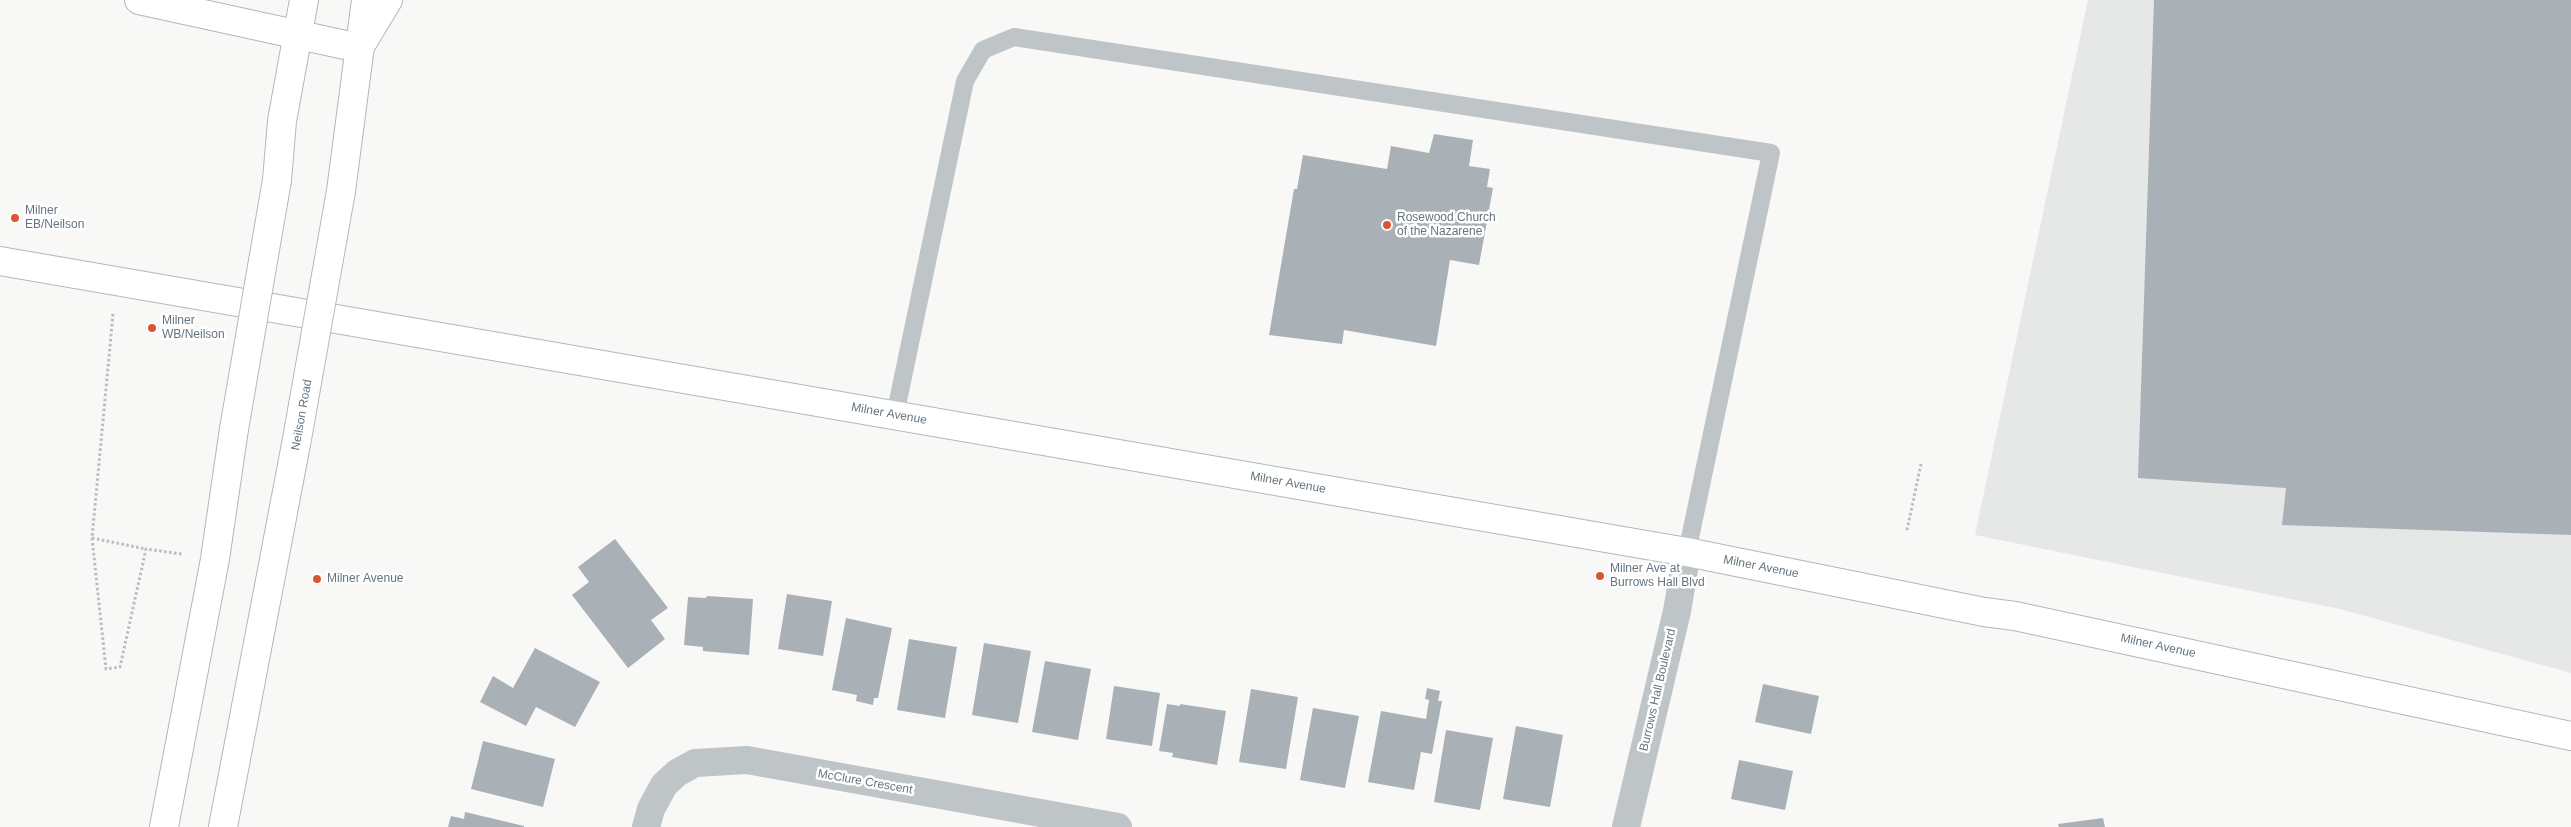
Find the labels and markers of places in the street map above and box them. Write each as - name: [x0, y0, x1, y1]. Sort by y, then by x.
- place label: Milner EB/Neilson: [25, 204, 84, 232]
- place label: Rosewood Church of the Nazarene: [1397, 211, 1496, 239]
- marker: Milner EB/Neilson: [9, 212, 21, 224]
- marker: Rosewood Church of the Nazarene: [1381, 219, 1393, 231]
- place label: Milner WB/Neilson: [162, 314, 225, 342]
- marker: Milner WB/Neilson: [146, 322, 158, 334]
- place label: Milner Ave at Burrows Hall Blvd: [1610, 562, 1705, 590]
- marker: Milner Ave at Burrows Hall Blvd: [1594, 570, 1606, 582]
- place label: Milner Avenue: [327, 572, 403, 586]
- marker: Milner Avenue: [311, 573, 323, 585]

